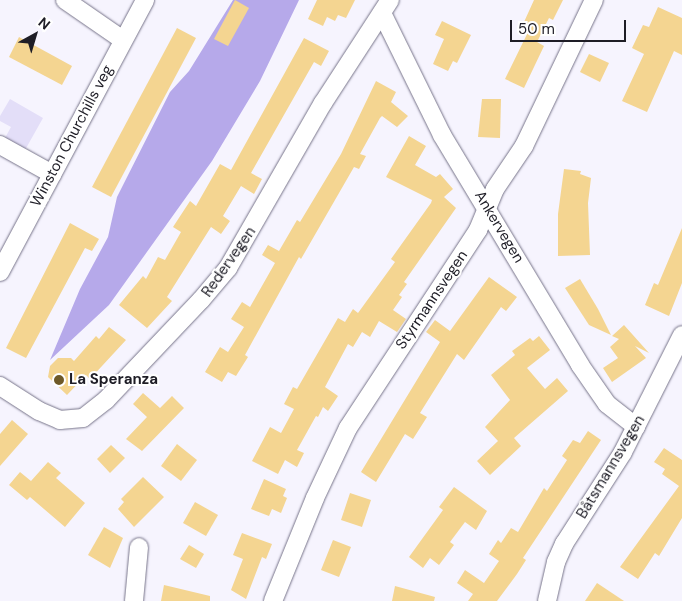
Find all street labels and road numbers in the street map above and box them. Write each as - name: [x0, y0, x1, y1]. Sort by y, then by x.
- street label: Winston Churchills veg: [27, 62, 117, 210]
- street label: Ankervegen: [470, 188, 528, 266]
- street label: Redervegen: [198, 223, 260, 301]
- street label: Styrmannsvegen: [392, 247, 472, 353]
- street label: Båtsmannsvegen: [573, 412, 649, 522]

